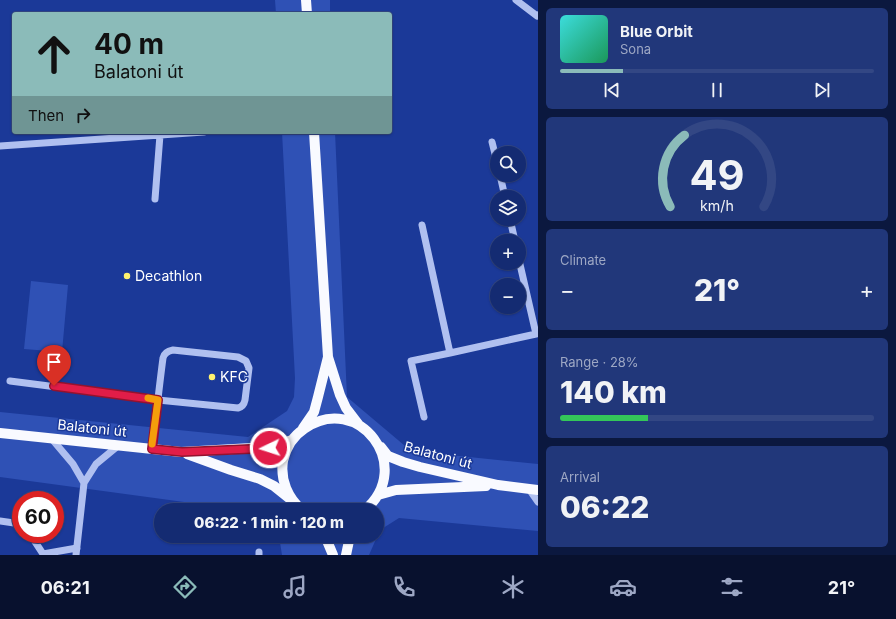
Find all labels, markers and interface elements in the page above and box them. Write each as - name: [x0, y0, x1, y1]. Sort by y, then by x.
- text: Blue Orbit: [620, 22, 693, 41]
- text: 40 m: [94, 27, 164, 61]
- icon: ahead: [28, 28, 80, 80]
- text: Sona: [620, 41, 651, 57]
- text: Balatoni út: [94, 61, 183, 82]
- icon: previous: [601, 79, 623, 101]
- icon: pause: [706, 79, 728, 101]
- icon: next: [811, 79, 833, 101]
- icon: right: [72, 104, 94, 126]
- text: Then: [28, 106, 64, 125]
- map controls: [490, 146, 526, 314]
- button: search: [490, 146, 526, 182]
- text: 49: [689, 150, 745, 200]
- button: layers: [490, 190, 526, 226]
- text: km/h: [700, 196, 734, 213]
- button: +: [490, 234, 526, 270]
- text: Climate: [560, 252, 606, 268]
- place label: Decathlon: [135, 267, 202, 284]
- marker: Decathlon: [122, 271, 132, 281]
- text: 21°: [694, 272, 740, 308]
- text: −: [560, 277, 575, 303]
- text: +: [859, 277, 874, 303]
- button: −: [490, 278, 526, 314]
- pin: [37, 345, 71, 386]
- icon: arrive: [43, 351, 65, 373]
- text: Range · 28%: [560, 354, 639, 370]
- place label: KFC: [220, 368, 248, 385]
- marker: KFC: [207, 372, 217, 382]
- text: 140 km: [560, 374, 667, 410]
- street label: Balatoni út: [57, 415, 128, 440]
- position arrow: [249, 427, 291, 469]
- street label: Balatoni út: [402, 437, 474, 472]
- text: Arrival: [560, 469, 600, 485]
- text: 06:22: [560, 489, 649, 525]
- speed limit sign: 60: [12, 491, 64, 543]
- text: 06:22 · 1 min · 120 m: [194, 513, 344, 532]
- icon: directions: [171, 573, 199, 601]
- icon: music: [281, 573, 309, 601]
- icon: phone: [390, 573, 418, 601]
- icon: climate: [499, 573, 527, 601]
- icon: car: [609, 573, 637, 601]
- icon: filters: [718, 573, 746, 601]
- text: 06:21: [41, 577, 90, 598]
- text: 21°: [828, 577, 855, 598]

